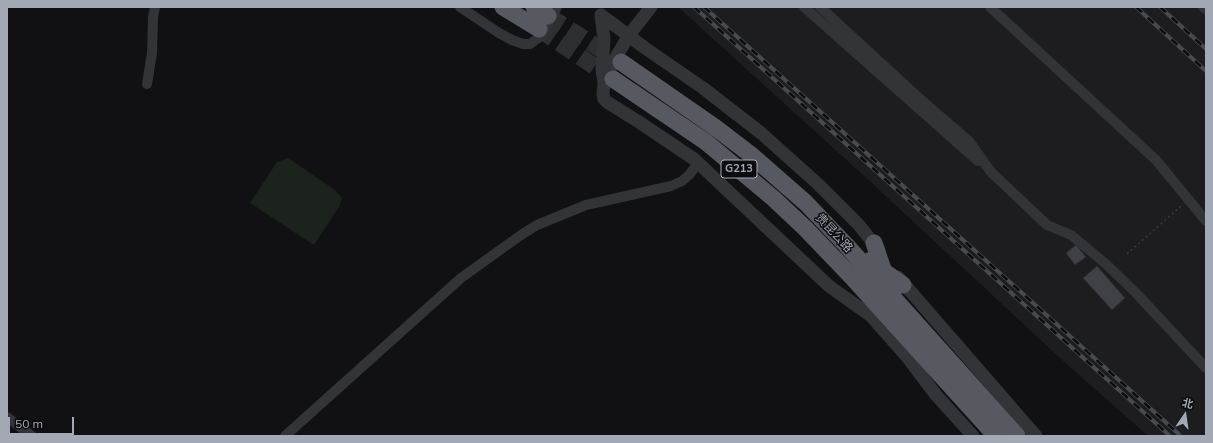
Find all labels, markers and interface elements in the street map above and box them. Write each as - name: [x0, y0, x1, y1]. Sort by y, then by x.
- road number: G213: [721, 160, 757, 178]
- street label: 贵昆公路: [812, 211, 856, 255]
- north arrow: [1165, 395, 1205, 435]
- text: 北: [1181, 395, 1195, 411]
- scale bar: [10, 409, 76, 435]
- text: 50 m: [15, 416, 43, 431]

